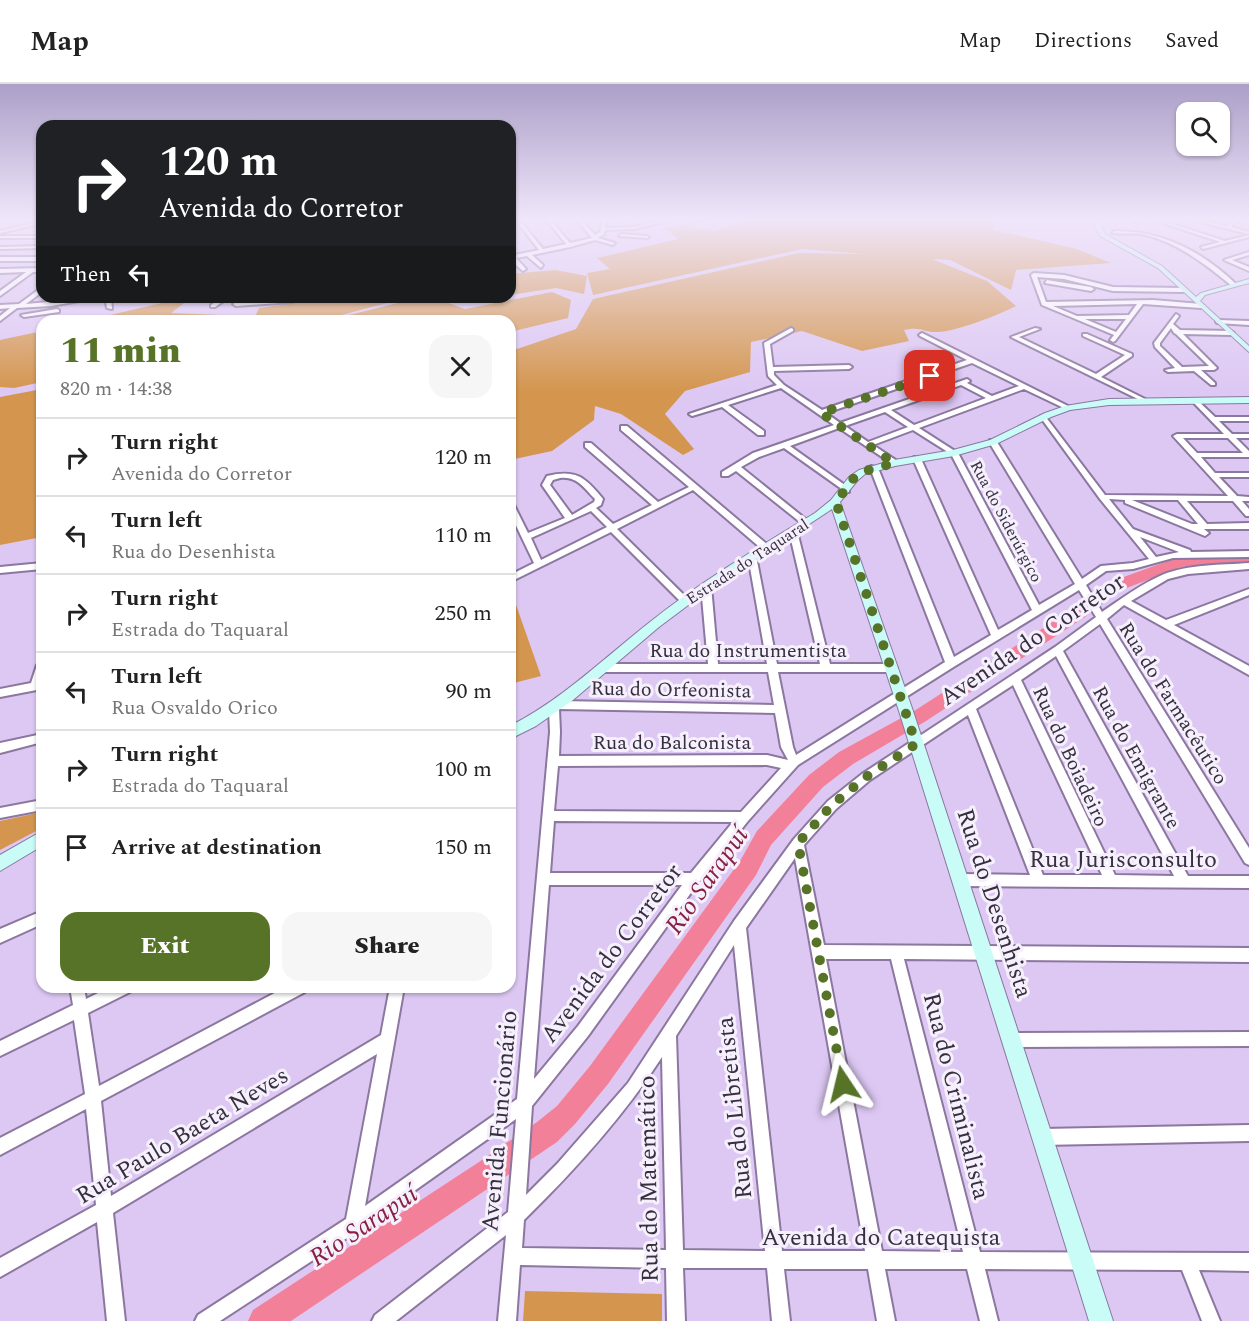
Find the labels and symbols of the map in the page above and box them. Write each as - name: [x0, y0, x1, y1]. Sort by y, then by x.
- pin: [904, 350, 955, 401]
- street label: Rua do Siderúrgico: [964, 456, 1048, 587]
- street label: Estrada do Taquaral: [681, 513, 814, 611]
- street label: Avenida do Corretor: [932, 564, 1133, 715]
- street label: Rua do Farmacêutico: [1111, 616, 1235, 791]
- street label: Rua do Instrumentista: [649, 636, 847, 666]
- street label: Rua do Orfeonista: [590, 674, 752, 706]
- street label: Rua do Emigrante: [1084, 680, 1188, 835]
- street label: Rua do Boiadeiro: [1024, 681, 1116, 832]
- street label: Rua do Balconista: [593, 728, 751, 758]
- street label: Rua do Desenhista: [946, 804, 1042, 1003]
- water label: Rio Sarapuí: [655, 816, 760, 943]
- street label: Rua Jurisconsulto: [1029, 842, 1217, 878]
- street label: Avenida do Corretor: [532, 856, 692, 1051]
- street label: Rua do Criminalista: [913, 989, 999, 1204]
- street label: Avenida Funcionário: [472, 1009, 528, 1233]
- street label: Rua do Libretista: [707, 1015, 762, 1201]
- position arrow: [811, 1052, 875, 1116]
- street label: Rua Paulo Baeta Neves: [69, 1058, 296, 1214]
- street label: Rua do Matemático: [629, 1075, 669, 1283]
- water label: Rio Sarapuí: [301, 1173, 428, 1277]
- street label: Avenida do Catequista: [761, 1220, 1001, 1256]

